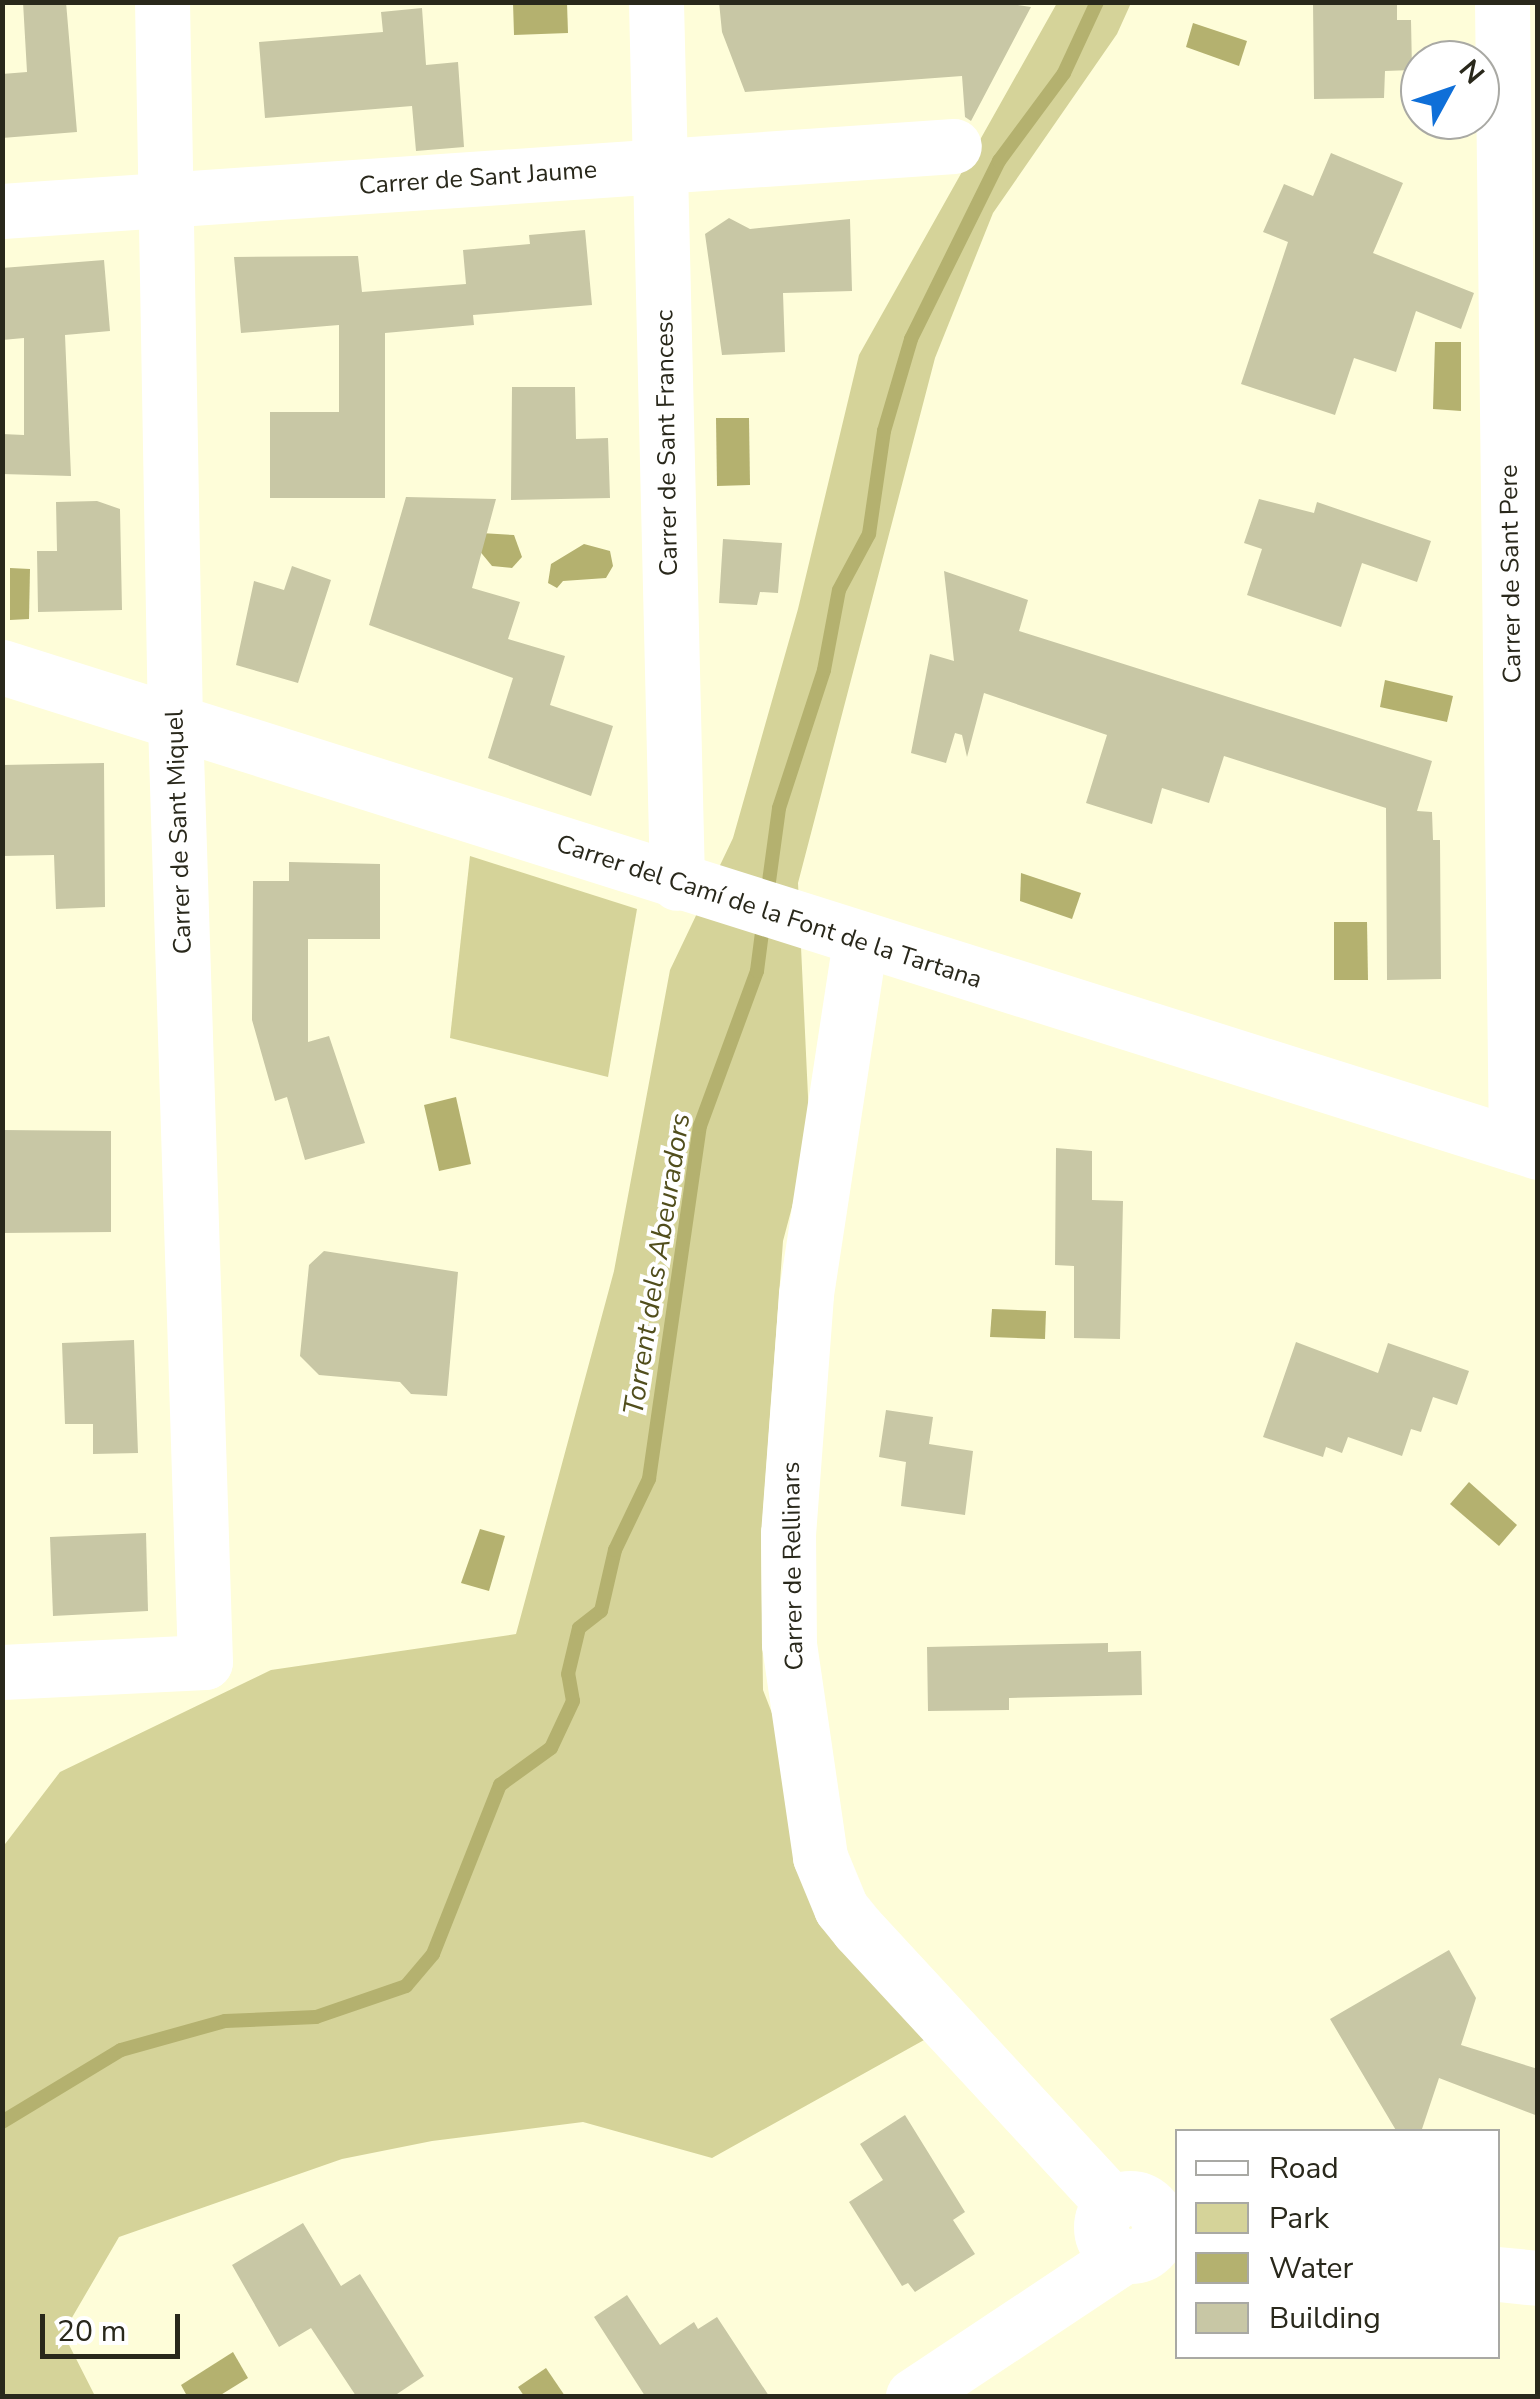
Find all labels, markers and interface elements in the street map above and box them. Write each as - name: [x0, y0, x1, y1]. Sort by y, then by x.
- north arrow: [1400, 40, 1500, 140]
- text: N: [1450, 52, 1493, 92]
- street label: Carrer de Sant Jaume: [358, 155, 598, 201]
- street label: Carrer de Sant Francesc: [650, 310, 684, 576]
- street label: Carrer de Sant Pere: [1494, 464, 1528, 684]
- street label: Carrer de Sant Miquel: [160, 709, 198, 955]
- street label: Carrer del Camí de la Font de la Tartana: [552, 829, 986, 995]
- water label: Torrent dels Abeuradors: [617, 1111, 697, 1417]
- street label: Carrer de Rellinars: [776, 1461, 810, 1671]
- legend: [1175, 2129, 1500, 2359]
- text: Road: [1269, 2148, 1339, 2189]
- text: Park: [1269, 2198, 1329, 2239]
- text: Water: [1269, 2248, 1353, 2289]
- scale bar: [45, 2294, 185, 2356]
- text: Building: [1269, 2298, 1381, 2339]
- text: 20 m: [57, 2311, 126, 2352]

